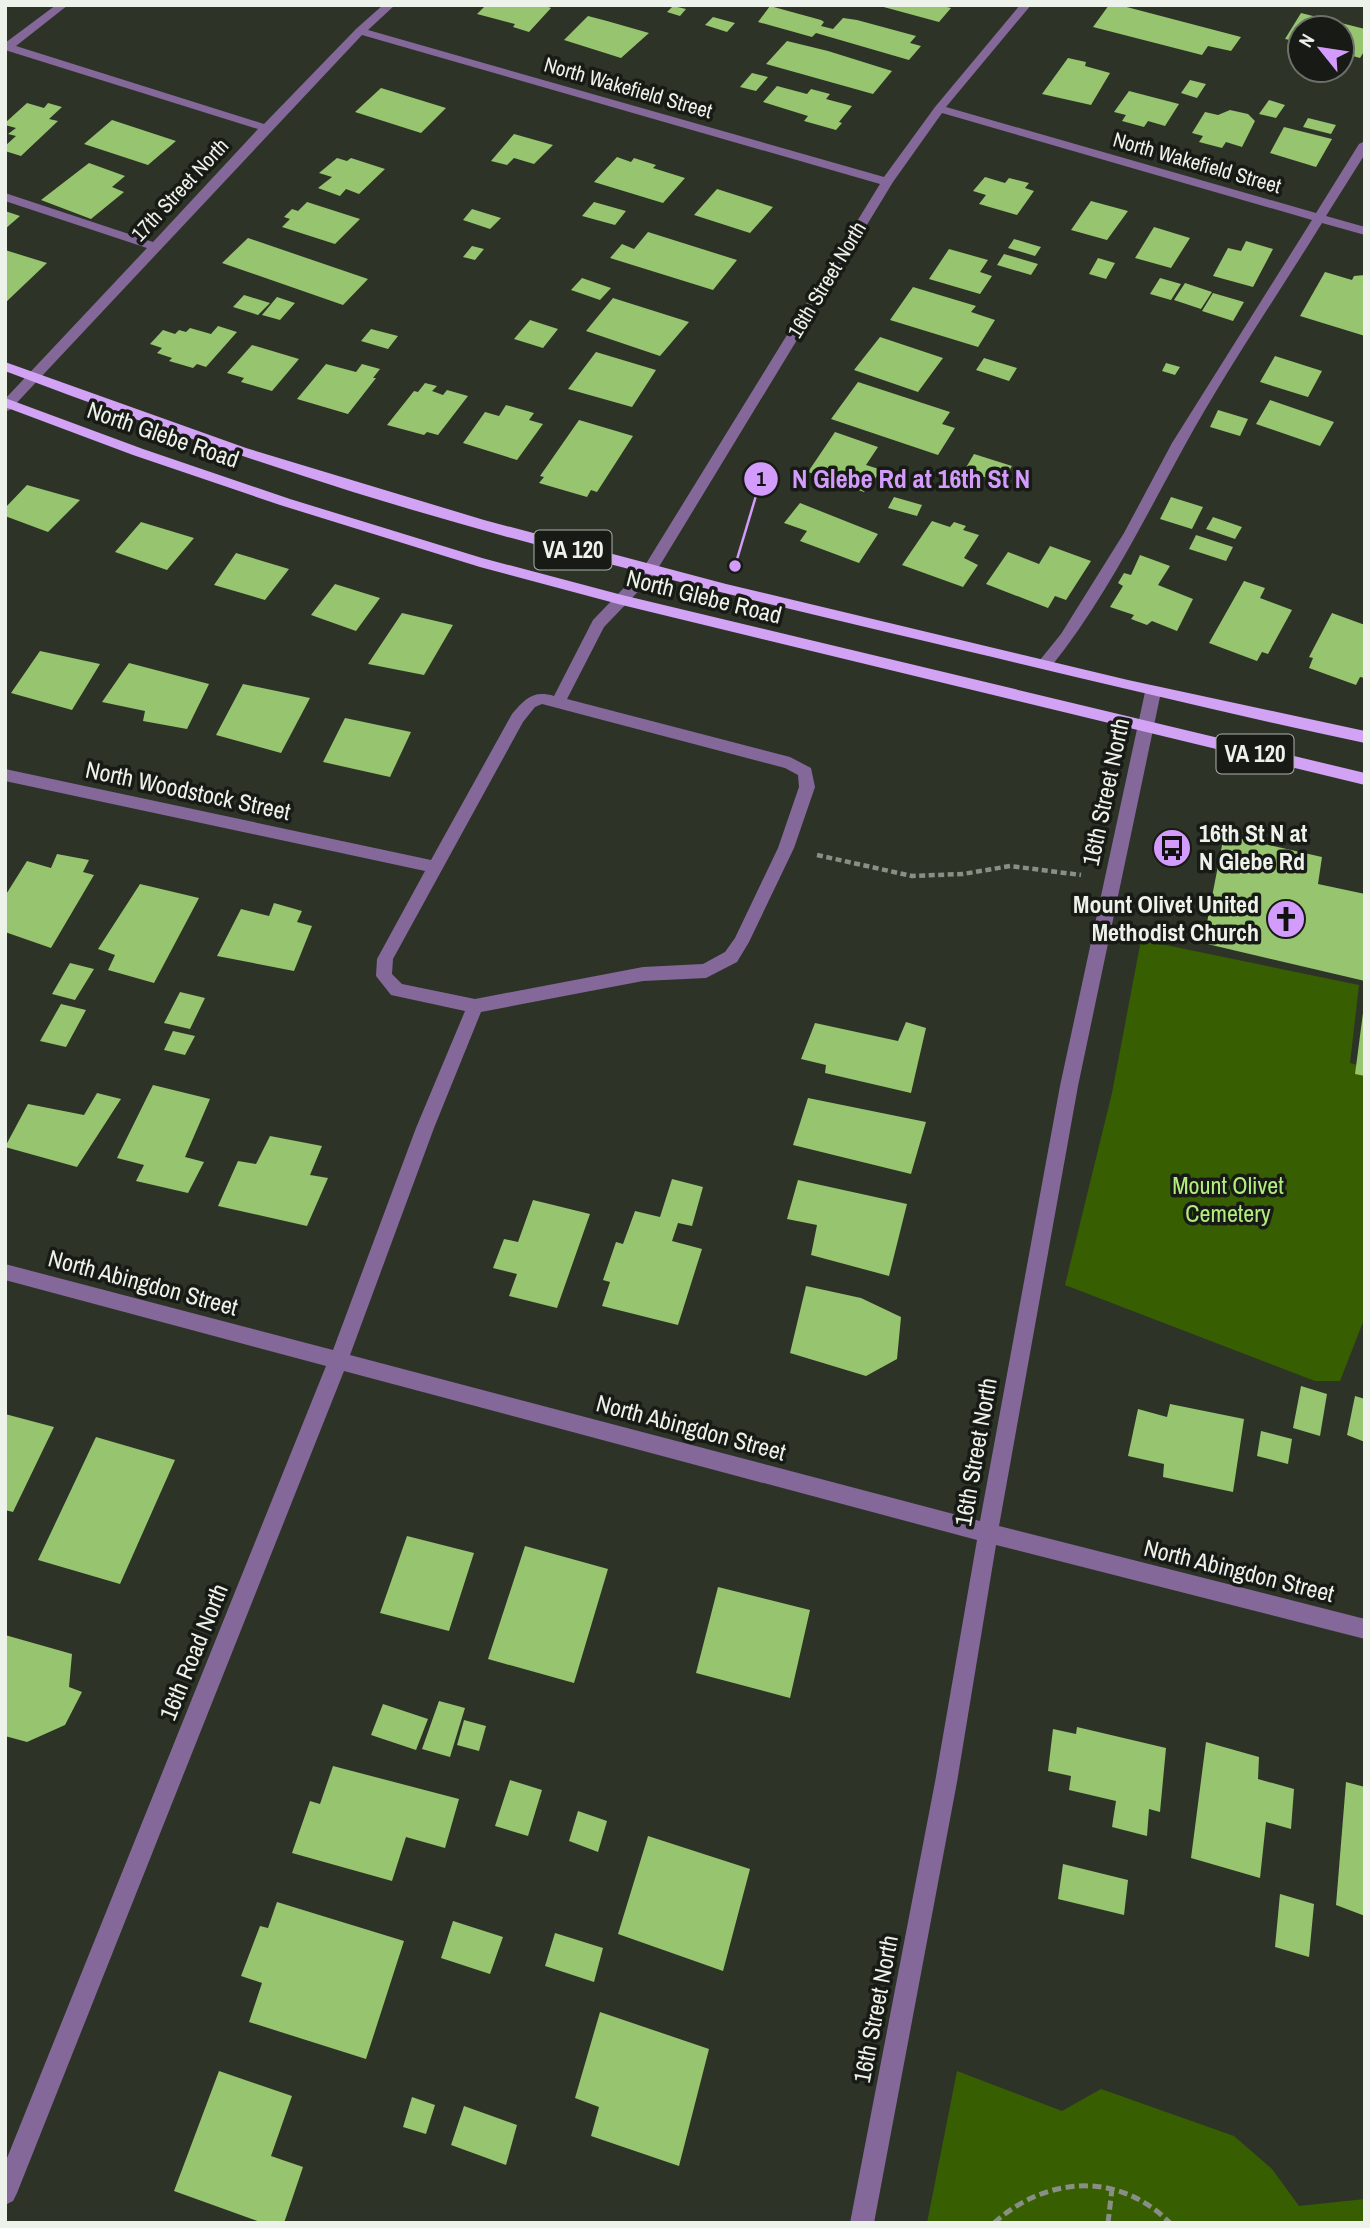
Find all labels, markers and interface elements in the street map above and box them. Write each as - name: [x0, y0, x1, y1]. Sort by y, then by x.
- north arrow: [1286, 14, 1356, 84]
- text: N: [1292, 29, 1320, 52]
- street label: North Wakefield Street: [541, 50, 716, 125]
- street label: North Wakefield Street: [1110, 125, 1285, 200]
- street label: 17th Street North: [124, 132, 235, 248]
- street label: 16th Street North: [780, 216, 873, 343]
- street label: North Glebe Road: [83, 393, 244, 475]
- callout: N Glebe Rd at 16th St N: [743, 455, 1044, 502]
- text: N Glebe Rd at 16th St N: [792, 461, 1030, 496]
- text: 1: [756, 464, 766, 493]
- road number: VA 120: [534, 530, 612, 570]
- street label: North Glebe Road: [623, 561, 785, 631]
- street label: 16th Street North: [1074, 715, 1136, 868]
- road number: VA 120: [1216, 734, 1294, 774]
- street label: North Woodstock Street: [83, 753, 294, 827]
- place label: 16th St N at N Glebe Rd: [1199, 817, 1308, 877]
- bus stop icon: 16th St N at N Glebe Rd: [1151, 827, 1193, 869]
- place label: Mount Olivet United Methodist Church: [1073, 888, 1259, 948]
- church icon: Mount Olivet United Methodist Church: [1265, 898, 1307, 940]
- park label: Mount Olivet Cemetery: [1172, 1169, 1284, 1229]
- street label: North Abingdon Street: [45, 1241, 242, 1323]
- street label: 16th Street North: [946, 1375, 1004, 1528]
- street label: North Abingdon Street: [593, 1386, 790, 1468]
- street label: North Abingdon Street: [1141, 1531, 1338, 1609]
- street label: 16th Road North: [151, 1579, 235, 1725]
- street label: 16th Street North: [845, 1932, 905, 2085]

